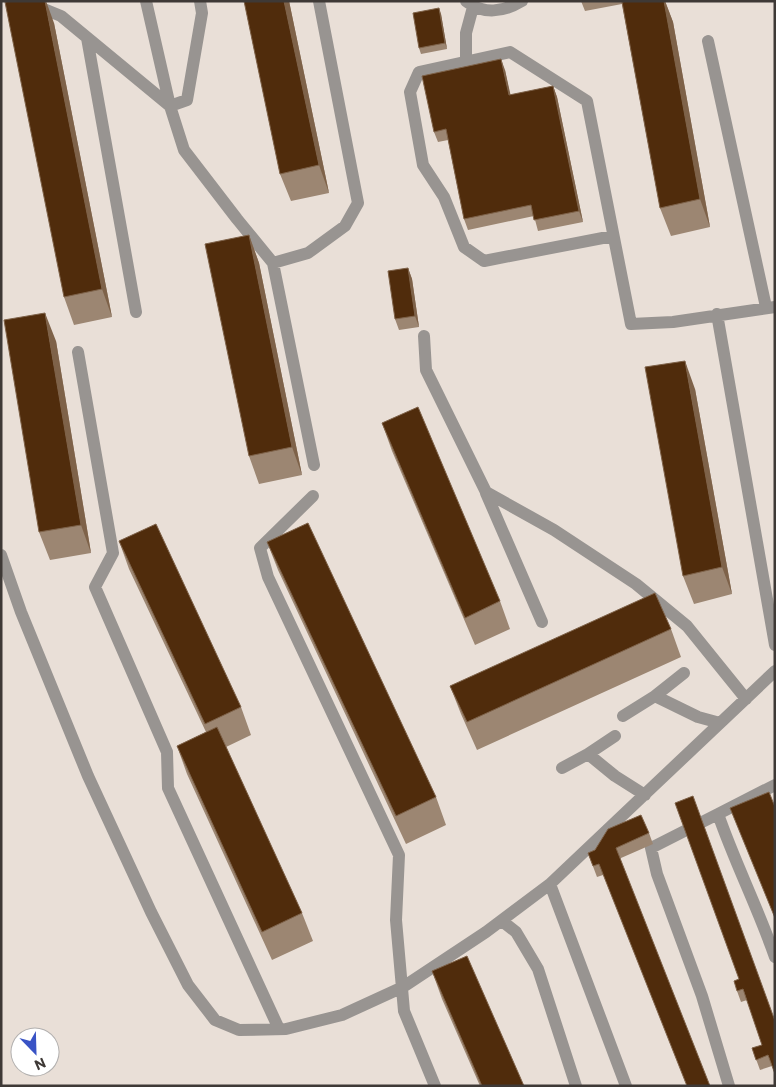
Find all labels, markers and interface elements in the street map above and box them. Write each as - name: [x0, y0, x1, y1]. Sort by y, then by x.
- north arrow: [10, 1027, 60, 1077]
- text: N: [32, 1055, 48, 1074]

